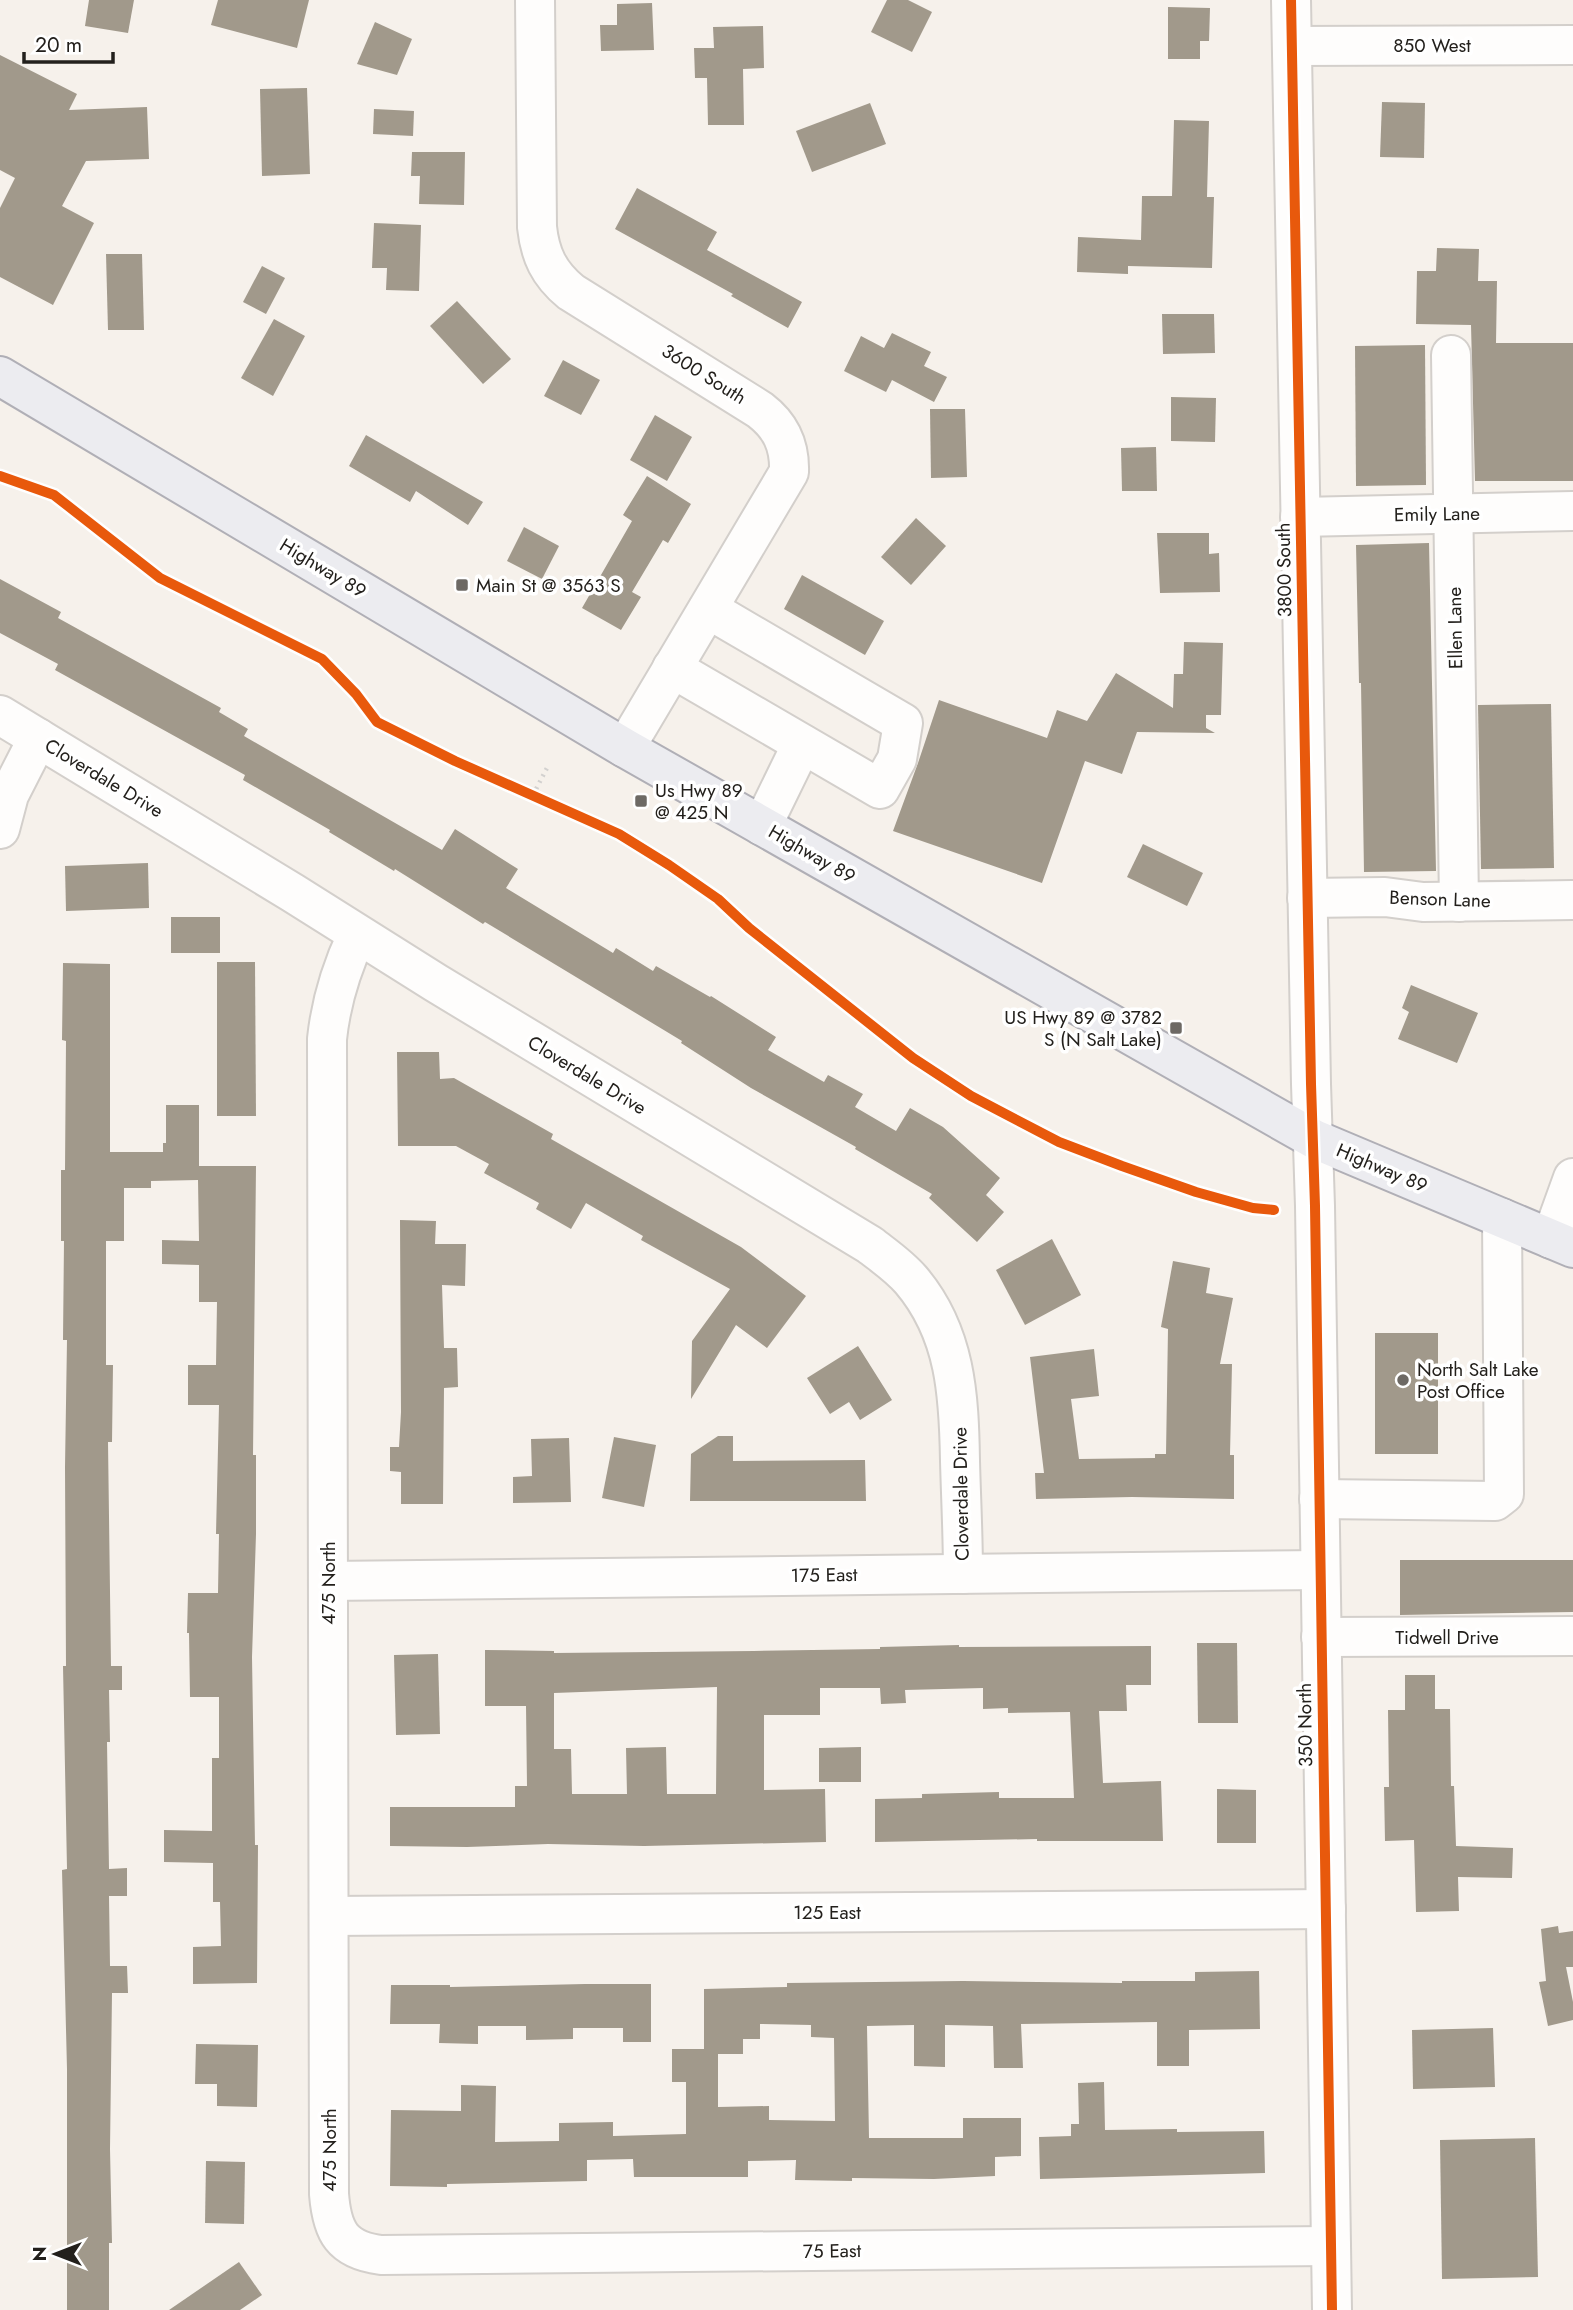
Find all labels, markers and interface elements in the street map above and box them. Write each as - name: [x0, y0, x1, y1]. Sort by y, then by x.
- scale bar: [24, 21, 114, 65]
- text: 20 m: [35, 30, 82, 60]
- street label: 850 West: [1393, 32, 1471, 59]
- street label: 3600 South: [657, 337, 751, 411]
- street label: Emily Lane: [1394, 500, 1480, 528]
- street label: 3800 South: [1270, 522, 1298, 618]
- street label: Highway 89: [275, 532, 371, 604]
- place label: Main St @ 3563 S: [476, 572, 621, 599]
- marker: Main St @ 3563 S: [454, 577, 470, 593]
- street label: Ellen Lane: [1441, 587, 1469, 669]
- street label: Cloverdale Drive: [40, 732, 169, 824]
- place label: Us Hwy 89 @ 425 N: [655, 777, 743, 826]
- marker: Us Hwy 89 @ 425 N: [633, 793, 649, 809]
- street label: Highway 89: [763, 818, 861, 890]
- street label: Benson Lane: [1389, 884, 1491, 914]
- place label: US Hwy 89 @ 3782 S (N Salt Lake): [1004, 1004, 1162, 1053]
- marker: US Hwy 89 @ 3782 S (N Salt Lake): [1168, 1020, 1184, 1036]
- street label: Cloverdale Drive: [523, 1029, 652, 1121]
- street label: Highway 89: [1332, 1137, 1432, 1199]
- place label: North Salt Lake Post Office: [1417, 1356, 1539, 1405]
- marker: North Salt Lake Post Office: [1395, 1372, 1411, 1388]
- street label: Cloverdale Drive: [946, 1427, 976, 1561]
- street label: 475 North: [315, 1541, 342, 1625]
- street label: 175 East: [790, 1561, 858, 1589]
- street label: Tidwell Drive: [1395, 1624, 1499, 1651]
- street label: 350 North: [1291, 1683, 1319, 1767]
- street label: 125 East: [793, 1899, 861, 1926]
- street label: 475 North: [316, 2108, 343, 2192]
- north arrow: [21, 2219, 91, 2289]
- street label: 75 East: [803, 2237, 862, 2265]
- text: N: [26, 2246, 53, 2262]

